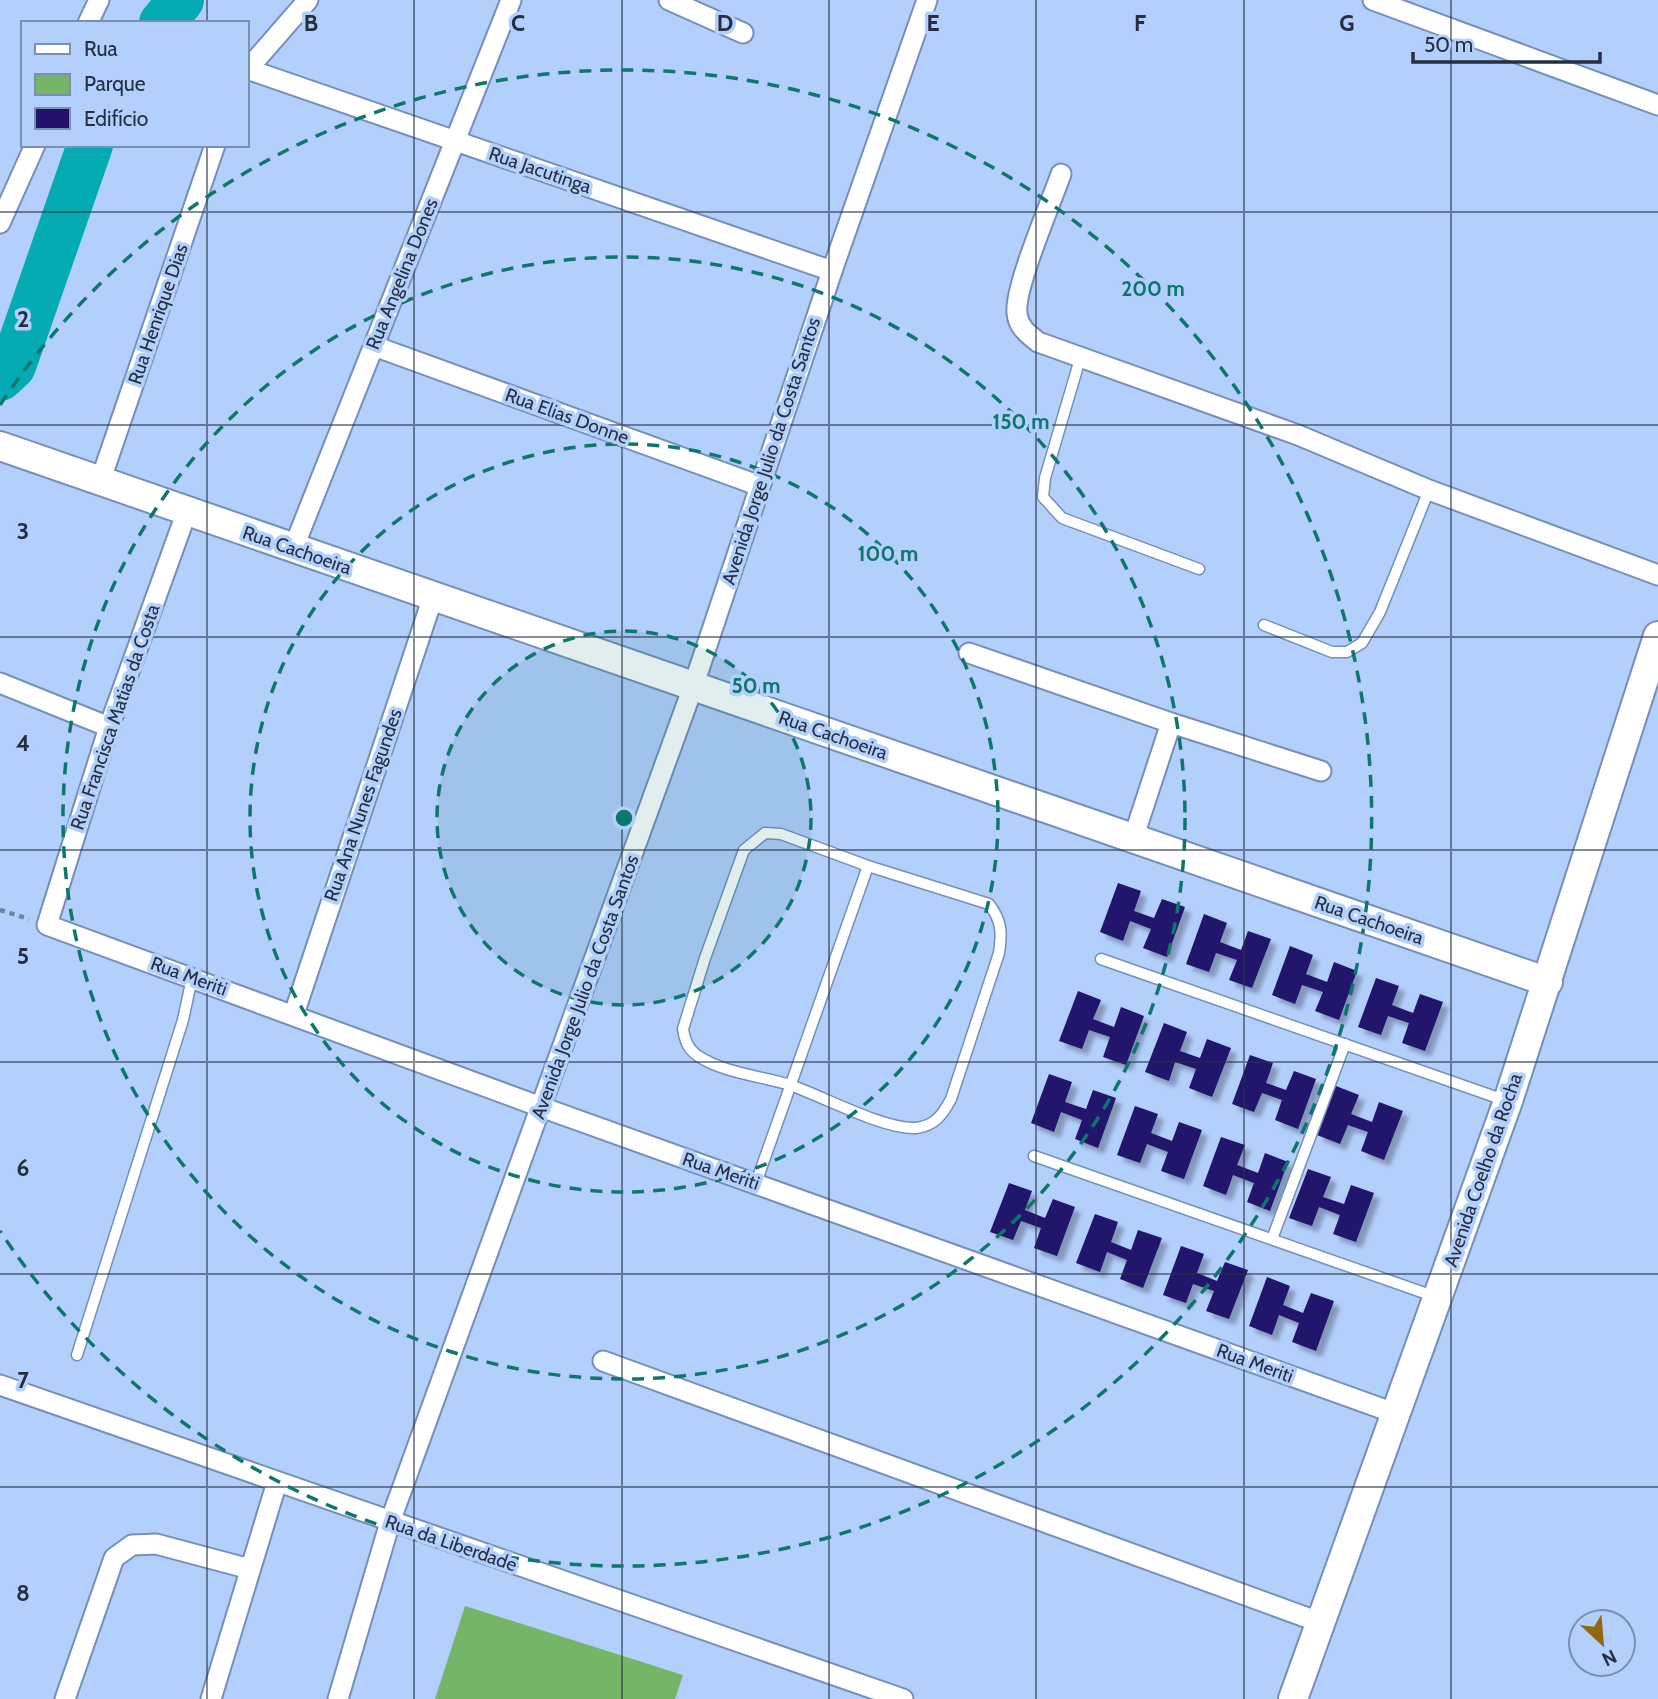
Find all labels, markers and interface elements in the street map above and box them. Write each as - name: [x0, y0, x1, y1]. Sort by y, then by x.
- text: B: [304, 9, 318, 37]
- text: C: [511, 9, 525, 37]
- text: D: [717, 9, 733, 37]
- text: E: [926, 9, 940, 37]
- text: F: [1134, 9, 1146, 37]
- text: G: [1339, 9, 1355, 37]
- legend: [21, 21, 248, 147]
- scale bar: [1413, 21, 1600, 65]
- text: 50 m: [1424, 32, 1473, 57]
- text: Rua: [84, 36, 118, 61]
- text: Parque: [84, 71, 146, 96]
- text: Edifício: [84, 106, 148, 131]
- street label: Rua Jacutinga: [486, 142, 594, 198]
- street label: Rua Angelina Dones: [361, 195, 443, 353]
- street label: Rua Henrique Dias: [123, 240, 193, 387]
- text: 200 m: [1121, 276, 1185, 301]
- text: 2: [17, 305, 29, 333]
- street label: Avenida Jorge Julio da Costa Santos: [717, 314, 825, 588]
- street label: Rua Elias Donne: [502, 383, 632, 449]
- text: 150 m: [993, 409, 1049, 434]
- text: 3: [17, 517, 29, 545]
- street label: Rua Cachoeira: [240, 521, 354, 579]
- text: 100 m: [858, 541, 918, 566]
- street label: Rua Francisca Matias da Costa: [66, 601, 164, 833]
- text: 50 m: [731, 673, 781, 698]
- street label: Rua Ana Nunes Fagundes: [319, 706, 407, 904]
- street label: Rua Cachoeira: [776, 706, 890, 764]
- text: 4: [16, 729, 30, 757]
- centre of rings: [612, 806, 636, 830]
- street label: Avenida Jorge Julio da Costa Santos: [526, 852, 644, 1122]
- street label: Rua Cachoeira: [1312, 891, 1426, 949]
- text: 5: [17, 942, 29, 970]
- street label: Rua Meriti: [147, 952, 231, 1000]
- street label: Avenida Coelho da Rocha: [1439, 1070, 1527, 1270]
- street label: Rua Meriti: [679, 1147, 763, 1195]
- text: 6: [17, 1154, 29, 1182]
- street label: Rua Meriti: [1213, 1339, 1297, 1387]
- text: 7: [17, 1366, 29, 1394]
- street label: Rua da Liberdade: [382, 1510, 520, 1576]
- text: 8: [16, 1579, 30, 1607]
- north arrow: [1567, 1608, 1637, 1678]
- text: N: [1598, 1645, 1620, 1671]

